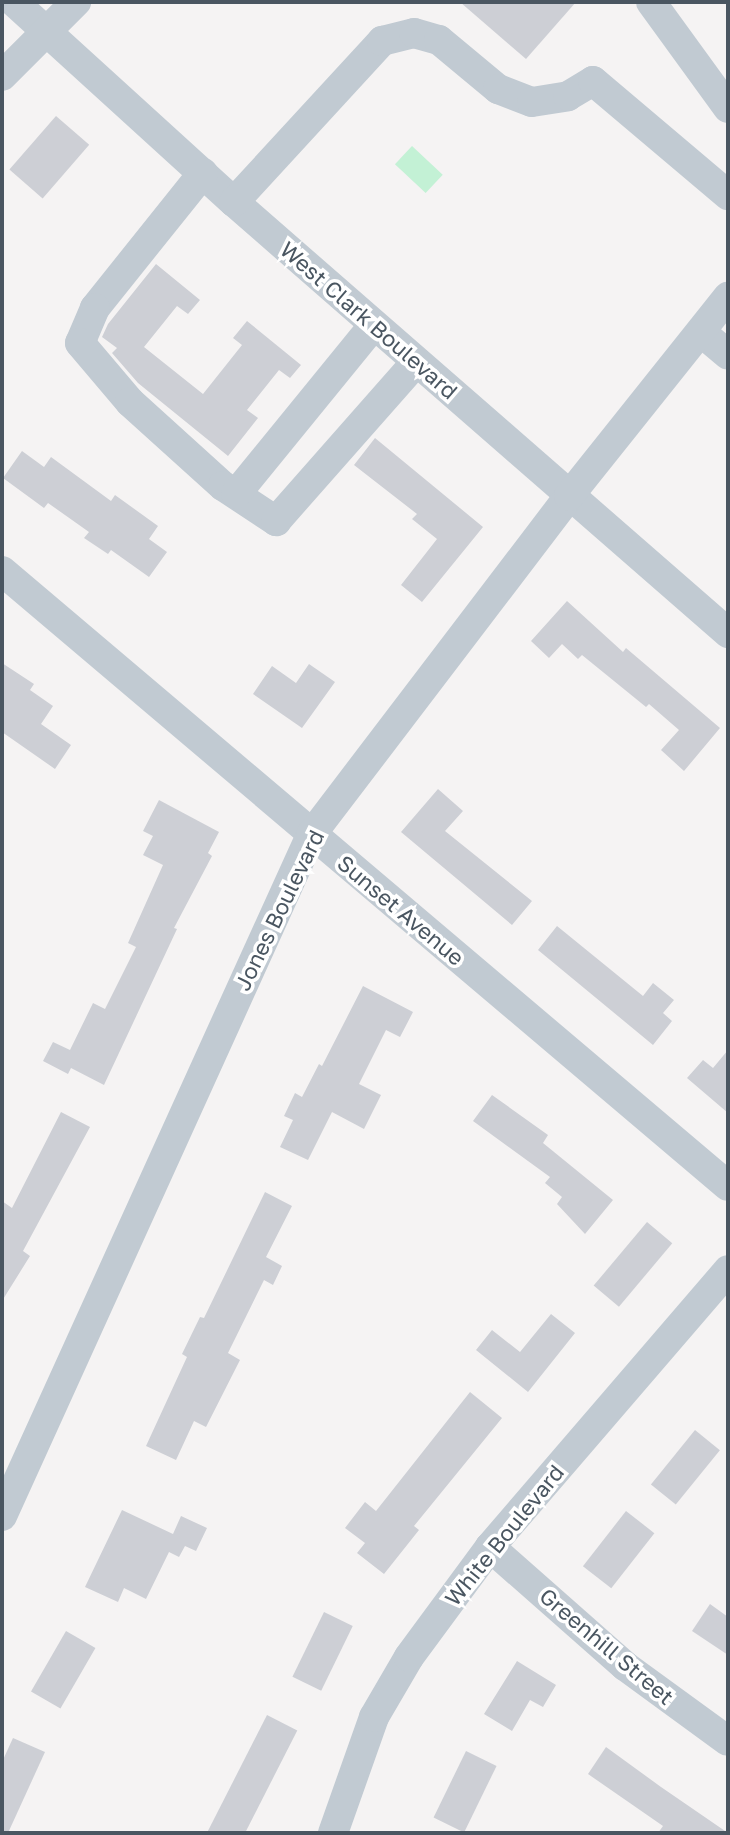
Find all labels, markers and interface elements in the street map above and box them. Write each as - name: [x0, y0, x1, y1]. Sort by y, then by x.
- street label: West Clark Boulevard: [275, 236, 463, 404]
- street label: Jones Boulevard: [229, 825, 329, 995]
- street label: Sunset Avenue: [332, 849, 470, 971]
- street label: White Boulevard: [439, 1459, 569, 1611]
- street label: Greenhill Street: [535, 1582, 679, 1710]

